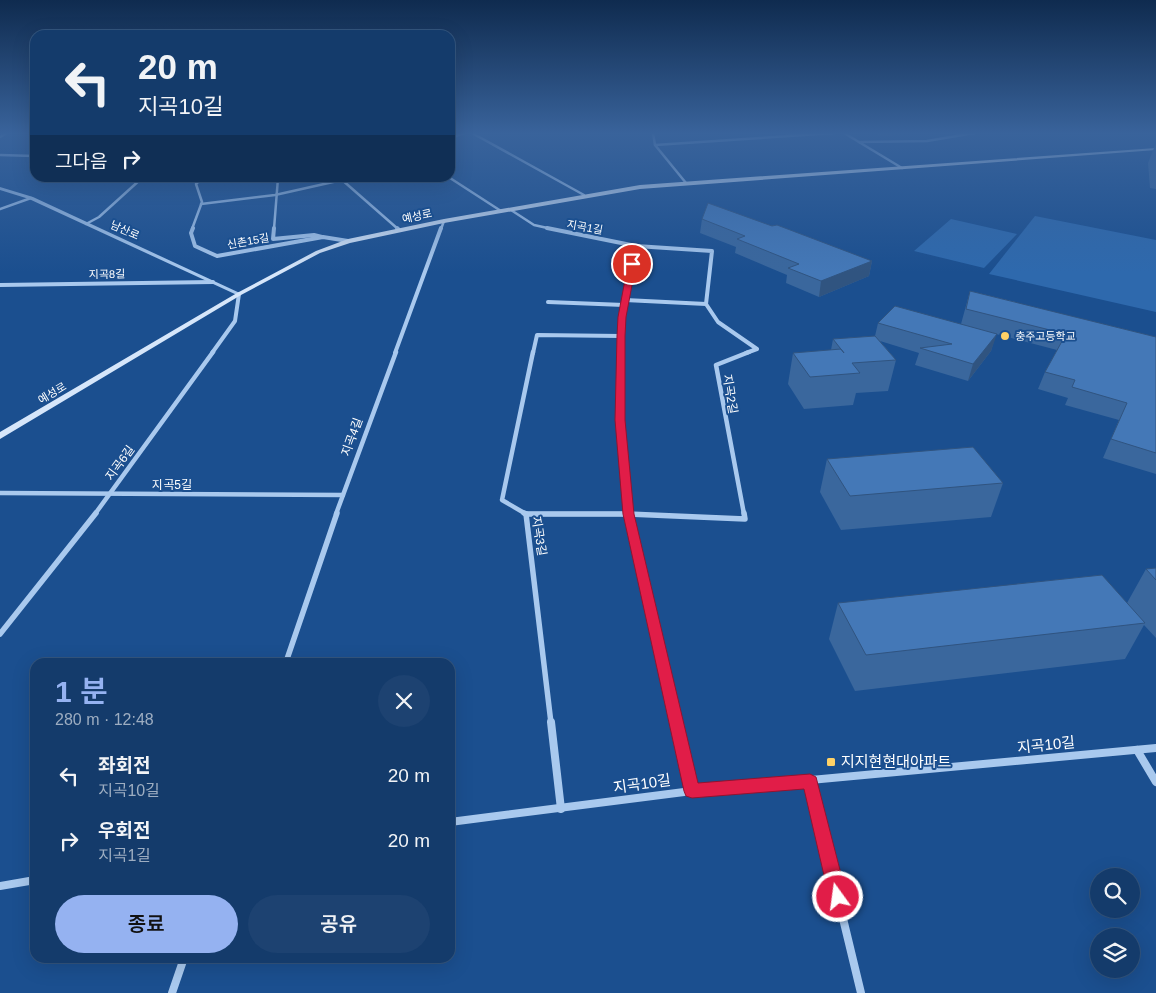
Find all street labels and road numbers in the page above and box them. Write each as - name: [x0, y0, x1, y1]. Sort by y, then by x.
- street label: 예성로: [401, 207, 433, 225]
- street label: 남산로: [109, 218, 141, 242]
- street label: 지곡1길: [566, 218, 604, 236]
- street label: 신촌15길: [226, 231, 270, 251]
- street label: 지곡8길: [89, 268, 125, 280]
- street label: 지곡2길: [720, 373, 740, 415]
- street label: 예성로: [36, 380, 68, 406]
- street label: 지곡4길: [339, 416, 365, 458]
- street label: 지곡6길: [103, 443, 137, 483]
- street label: 지곡5길: [152, 478, 192, 492]
- street label: 지곡3길: [529, 515, 549, 557]
- street label: 지곡10길: [1016, 733, 1076, 756]
- street label: 지곡10길: [612, 771, 672, 796]

